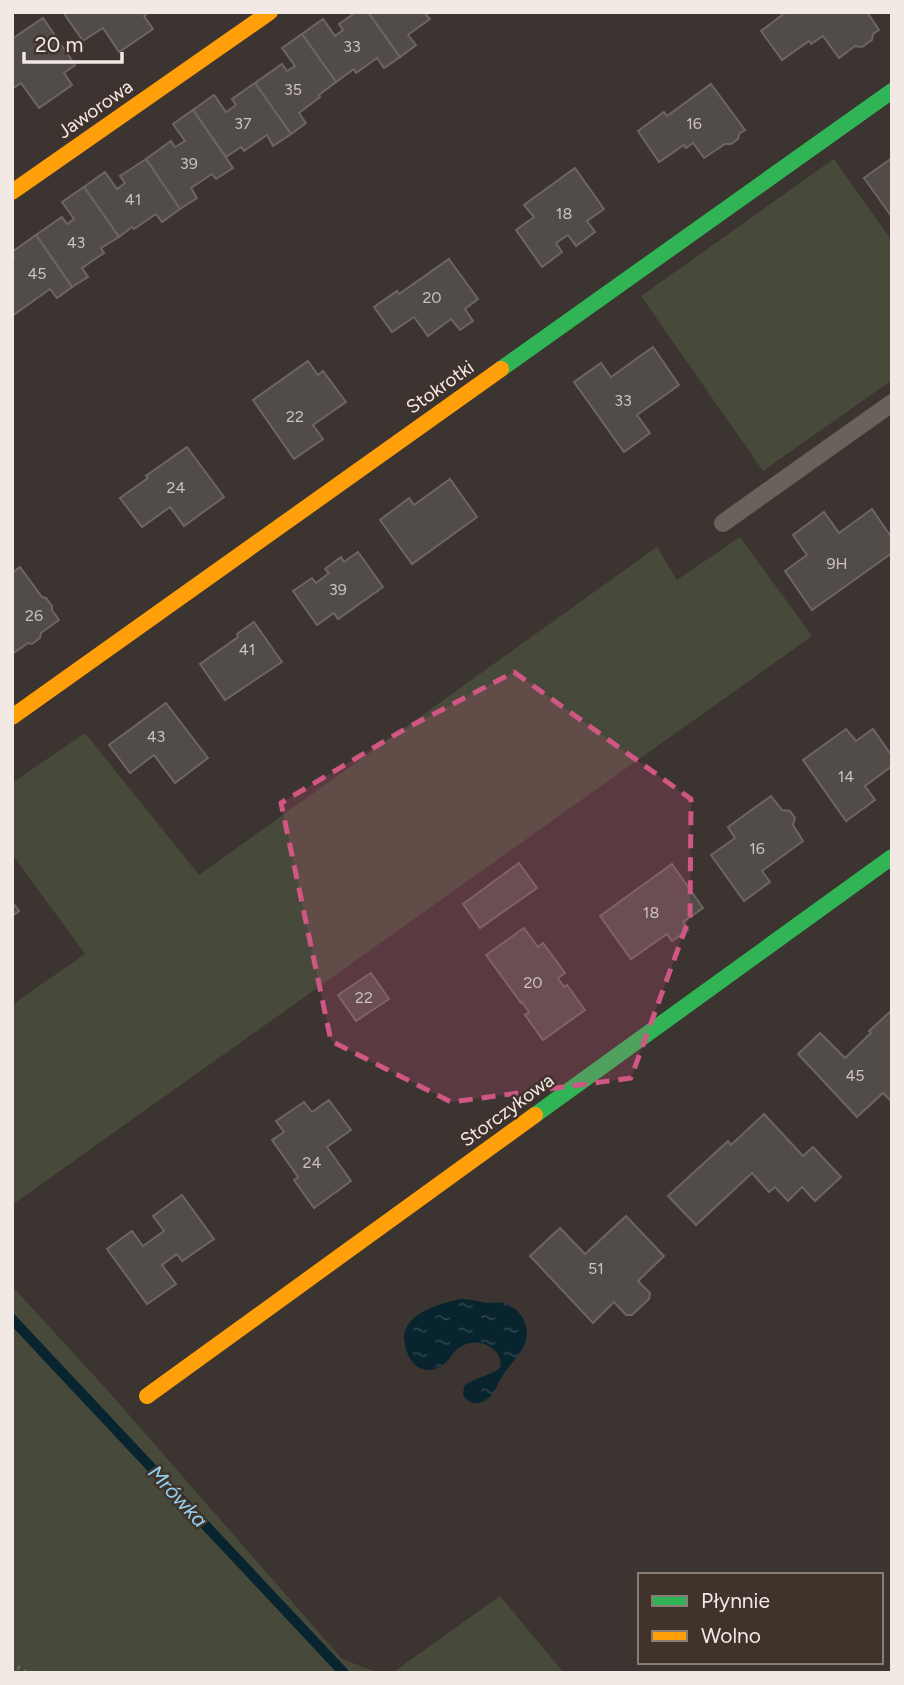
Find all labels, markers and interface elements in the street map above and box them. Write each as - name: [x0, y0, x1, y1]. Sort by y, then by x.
- scale bar: [24, 21, 122, 65]
- text: 20 m: [35, 32, 83, 57]
- house number: 33: [343, 37, 361, 56]
- street label: Jaworowa: [53, 75, 137, 143]
- house number: 35: [284, 80, 302, 99]
- house number: 37: [234, 114, 252, 133]
- house number: 16: [686, 114, 702, 133]
- house number: 39: [180, 154, 198, 173]
- house number: 41: [125, 190, 141, 209]
- house number: 18: [556, 204, 572, 223]
- house number: 43: [67, 233, 85, 252]
- house number: 45: [27, 264, 47, 283]
- house number: 20: [422, 288, 442, 307]
- street label: Stokrotki: [402, 355, 478, 419]
- house number: 33: [614, 391, 632, 410]
- house number: 22: [286, 407, 304, 426]
- house number: 24: [167, 478, 185, 497]
- house number: 9H: [826, 554, 848, 573]
- house number: 39: [329, 580, 347, 599]
- house number: 26: [25, 606, 43, 625]
- house number: 41: [239, 640, 255, 659]
- house number: 43: [147, 727, 165, 746]
- house number: 14: [838, 767, 854, 786]
- house number: 16: [749, 839, 765, 858]
- house number: 18: [643, 903, 659, 922]
- house number: 20: [523, 973, 543, 992]
- house number: 22: [355, 988, 373, 1007]
- house number: 45: [845, 1066, 865, 1085]
- street label: Storczykowa: [456, 1068, 558, 1152]
- house number: 24: [303, 1153, 321, 1172]
- house number: 51: [588, 1259, 604, 1278]
- water label: Mrówka: [143, 1460, 213, 1532]
- legend: [638, 1573, 883, 1664]
- text: Płynnie: [701, 1588, 770, 1613]
- text: Wolno: [701, 1623, 761, 1648]

